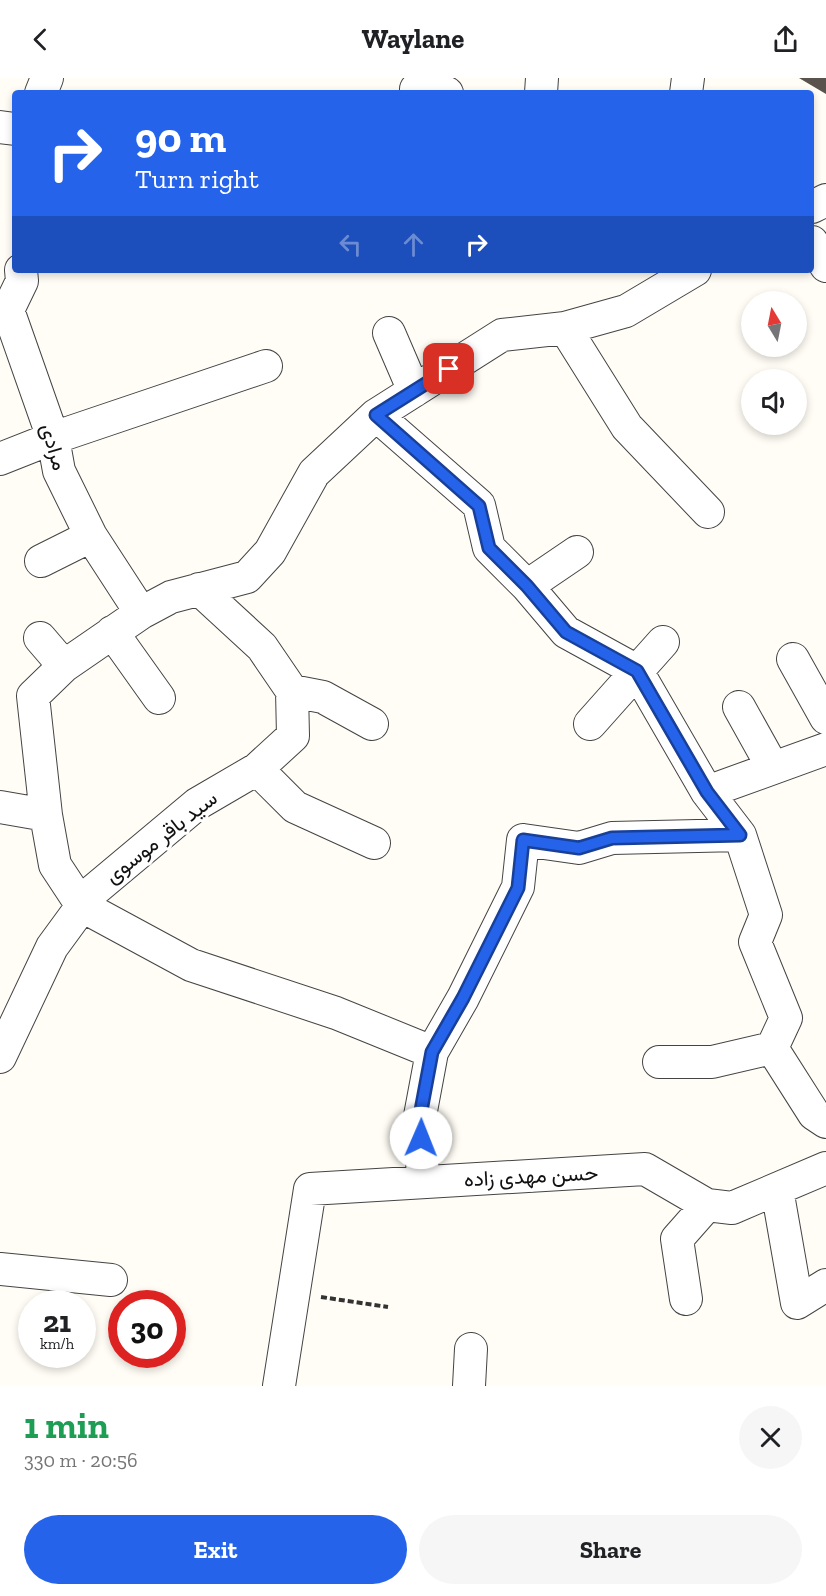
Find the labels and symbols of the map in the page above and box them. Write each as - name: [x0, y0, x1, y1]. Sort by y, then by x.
- north arrow: [741, 291, 807, 357]
- pin: [423, 343, 474, 394]
- street label: مرادی: [35, 421, 73, 473]
- street label: سید باقر موسوی: [100, 785, 222, 889]
- position arrow: [389, 1106, 453, 1170]
- street label: حسن مهدی زاده: [463, 1159, 599, 1193]
- speed limit sign: 30: [108, 1290, 186, 1368]

